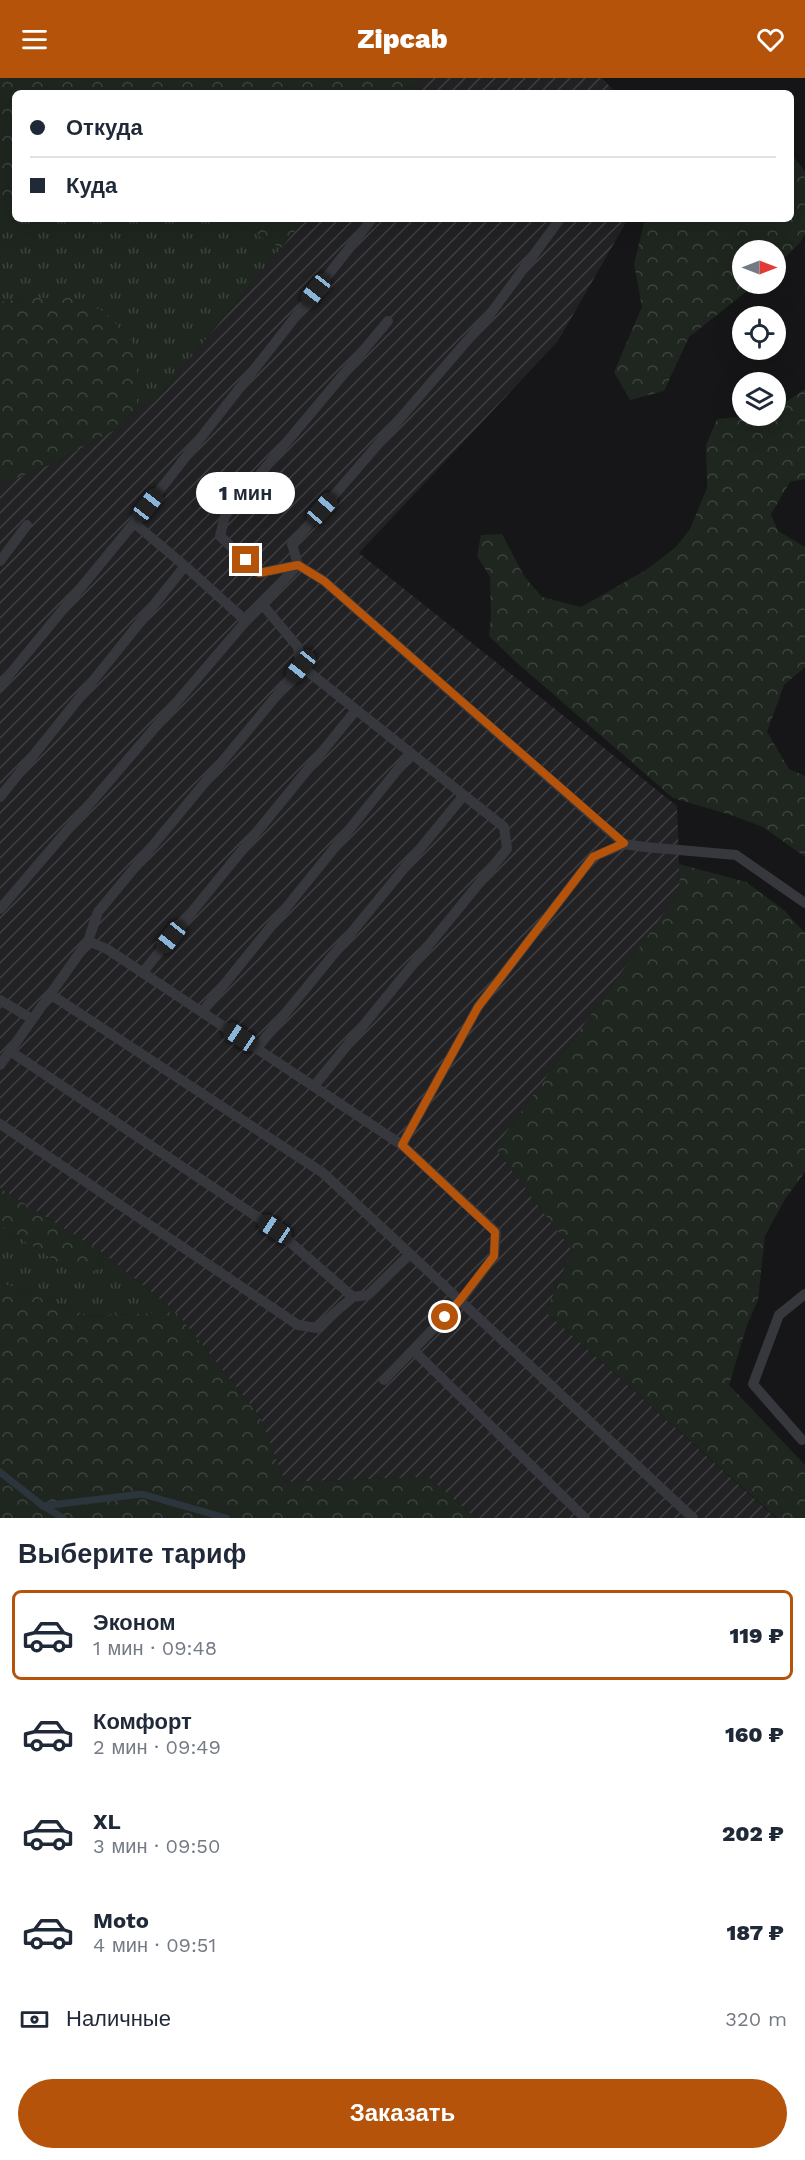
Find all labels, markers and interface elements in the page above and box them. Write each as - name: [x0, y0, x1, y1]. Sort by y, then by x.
- icon: menu: [18, 23, 51, 56]
- text: Zipcab: [357, 23, 448, 55]
- icon: heart: [754, 23, 787, 56]
- text: Откуда: [66, 115, 143, 140]
- text: Куда: [66, 173, 117, 198]
- north arrow: [732, 240, 786, 294]
- map controls: [732, 240, 786, 426]
- car: [298, 270, 334, 310]
- button: locate: [732, 306, 786, 360]
- button: layers: [732, 372, 786, 426]
- callout: 1 мин: [196, 473, 296, 515]
- text: 1 мин: [219, 481, 272, 505]
- car: [130, 485, 166, 525]
- car: [303, 490, 341, 528]
- route end: [232, 546, 259, 573]
- car: [283, 646, 319, 686]
- car: [153, 917, 189, 957]
- car: [220, 1019, 260, 1055]
- car: [255, 1211, 295, 1247]
- route start: [431, 1303, 458, 1330]
- text: Выберите тариф: [18, 1538, 246, 1570]
- icon: car: [21, 1608, 75, 1662]
- text: Эконом: [93, 1610, 176, 1635]
- text: 119 ₽: [730, 1623, 784, 1648]
- text: 1 мин · 09:48: [93, 1636, 217, 1660]
- icon: car: [21, 1707, 75, 1761]
- text: Комфорт: [93, 1709, 192, 1734]
- text: 160 ₽: [725, 1722, 784, 1747]
- text: 2 мин · 09:49: [93, 1735, 221, 1759]
- icon: car: [21, 1806, 75, 1860]
- text: XL: [93, 1809, 121, 1834]
- text: 202 ₽: [722, 1821, 784, 1846]
- text: 3 мин · 09:50: [93, 1834, 220, 1858]
- icon: car: [21, 1905, 75, 1959]
- text: Moto: [93, 1908, 149, 1933]
- text: 187 ₽: [726, 1920, 784, 1945]
- text: 4 мин · 09:51: [93, 1933, 216, 1957]
- icon: cash: [18, 2003, 51, 2036]
- text: Наличные: [66, 2006, 171, 2031]
- text: 320 m: [725, 2007, 787, 2031]
- button: Заказать: [18, 2079, 787, 2148]

